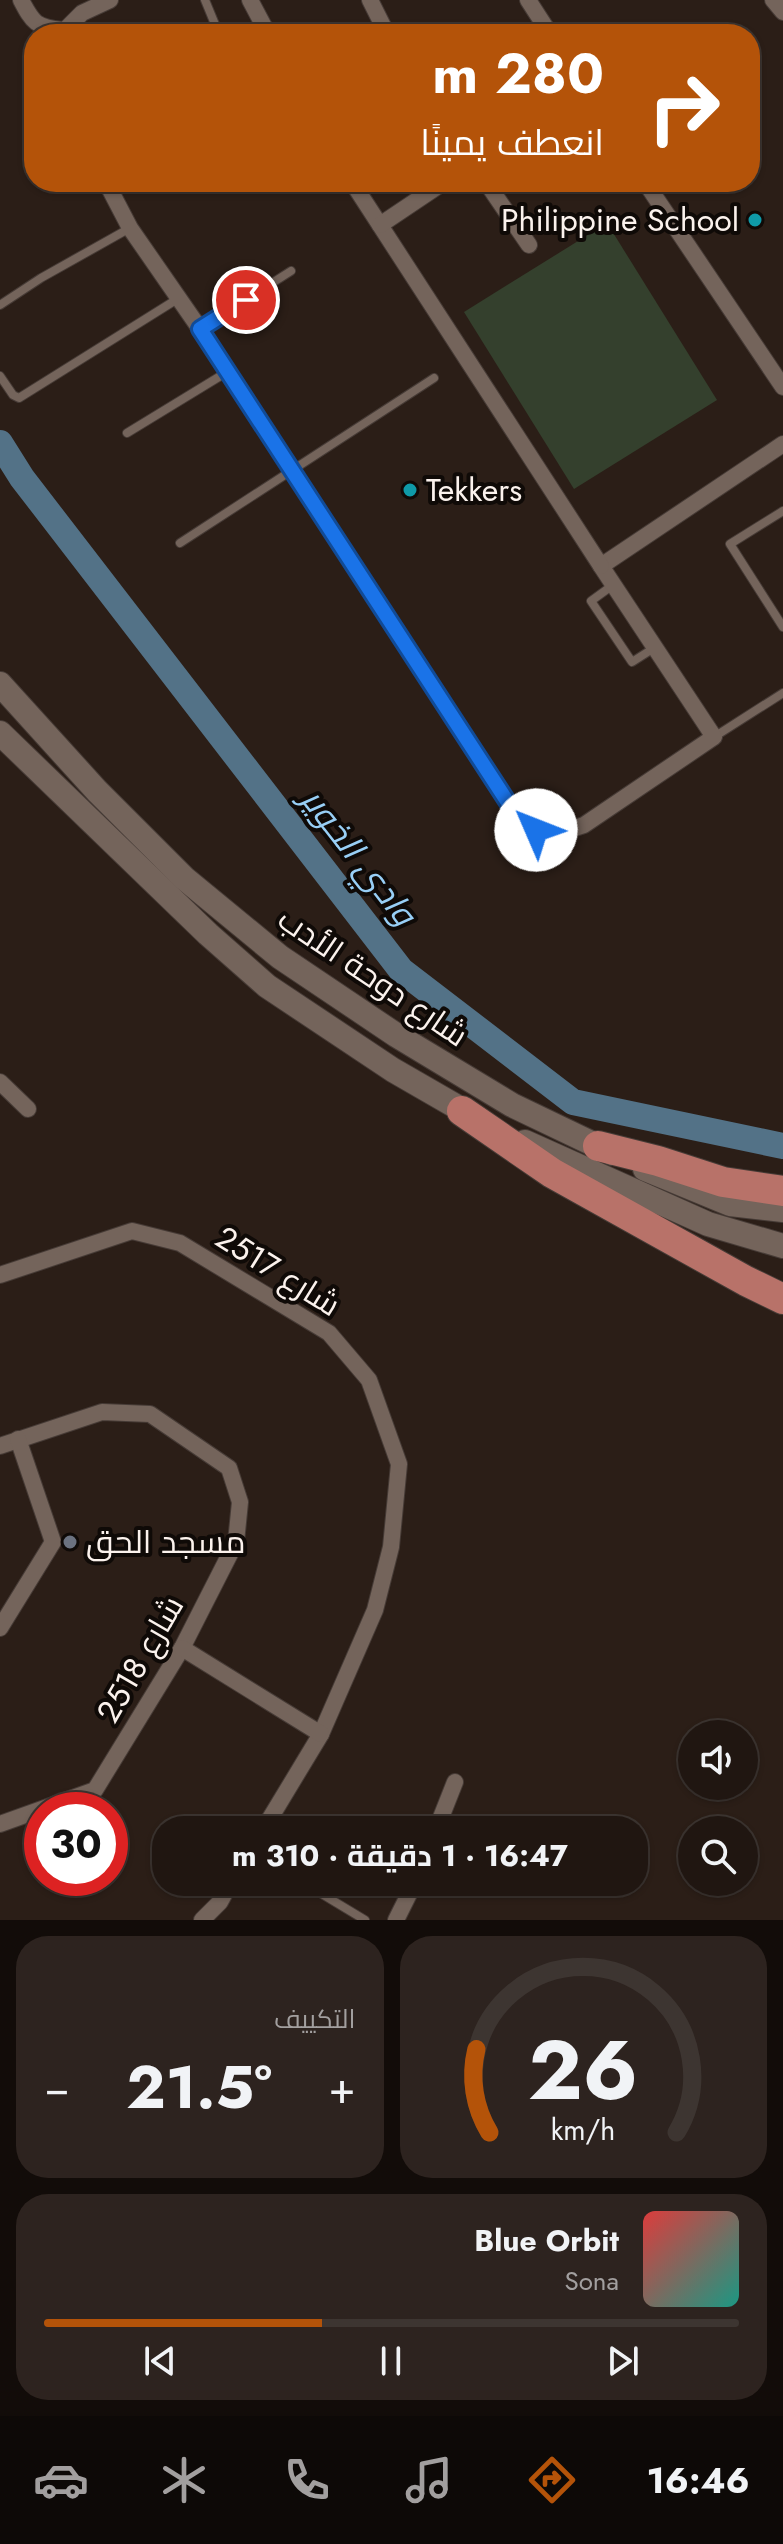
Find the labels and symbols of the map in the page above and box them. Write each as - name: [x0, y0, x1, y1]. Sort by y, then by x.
- place label: Philippine School: [501, 197, 739, 243]
- marker: Philippine School: [746, 211, 764, 229]
- pin: [212, 266, 280, 334]
- place label: Tekkers: [426, 467, 522, 513]
- marker: Tekkers: [401, 481, 419, 499]
- water label: وادي الخوير: [285, 774, 430, 939]
- position arrow: [494, 788, 578, 872]
- street label: شارع دوحة الأدب: [269, 896, 477, 1058]
- street label: 2517 شارع: [207, 1215, 349, 1327]
- place label: مسجد الحق: [86, 1519, 245, 1565]
- marker: مسجد الحق: [61, 1533, 79, 1551]
- street label: 2518 شارع: [85, 1587, 195, 1731]
- speed limit sign: 30: [24, 1792, 128, 1896]

